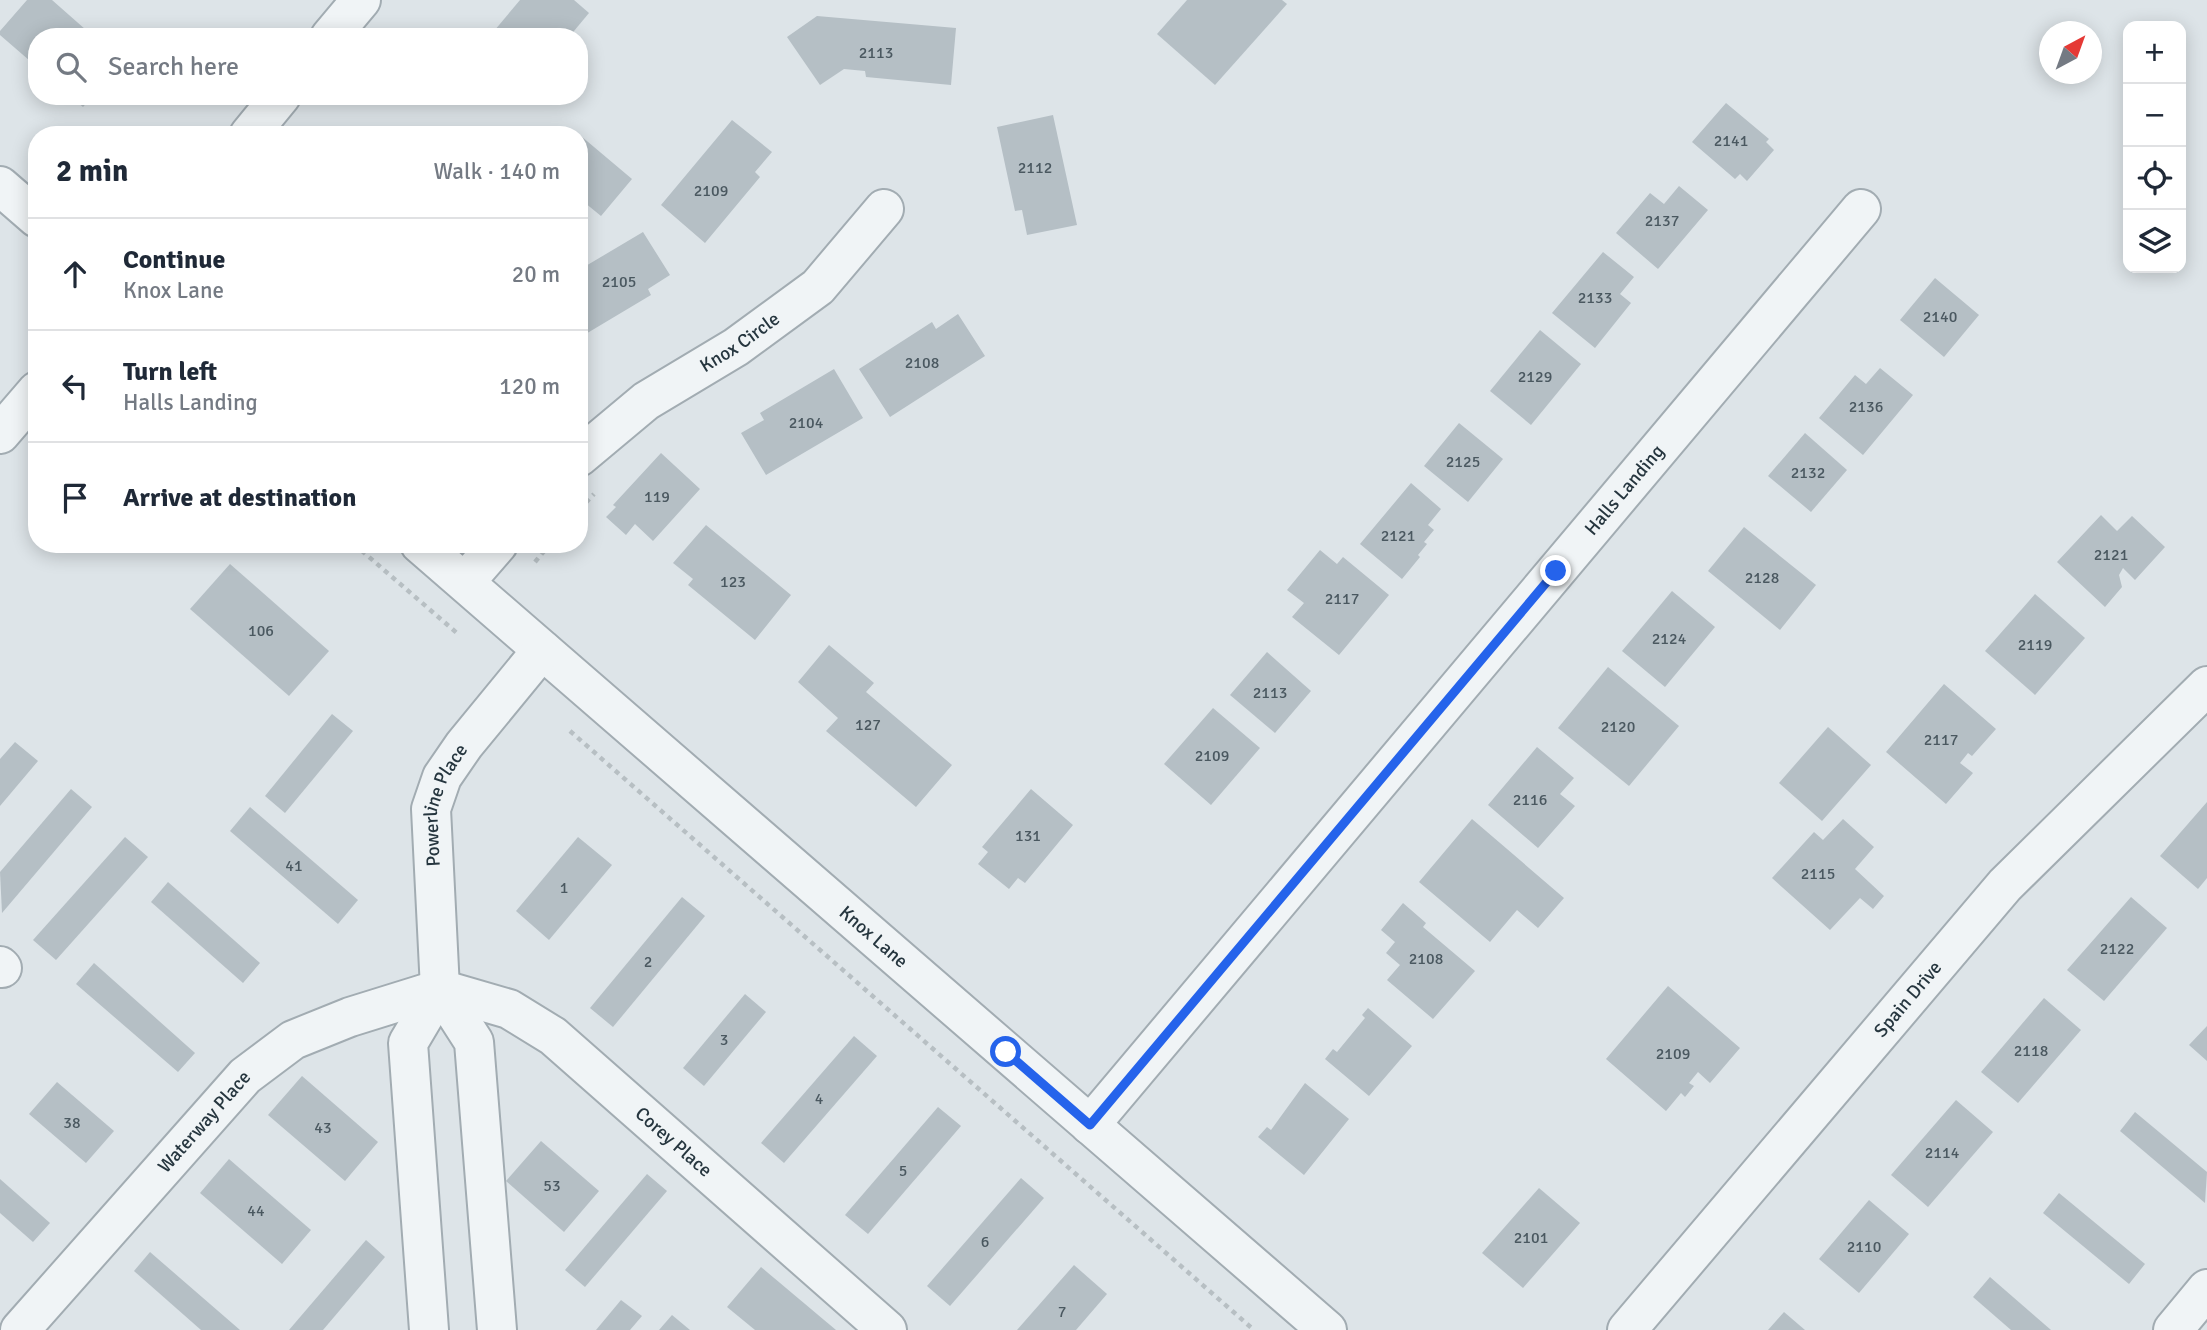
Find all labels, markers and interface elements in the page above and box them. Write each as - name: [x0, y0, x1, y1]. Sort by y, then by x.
- north arrow: [2039, 21, 2102, 84]
- map controls: [2123, 21, 2186, 273]
- button: +: [2123, 21, 2186, 84]
- search box: [28, 28, 588, 105]
- house number: 2113: [859, 43, 893, 63]
- icon: search: [52, 48, 90, 86]
- text: Search here: [108, 51, 239, 83]
- button: −: [2123, 84, 2186, 147]
- house number: 2141: [1714, 131, 1748, 151]
- button: locate: [2123, 147, 2186, 210]
- text: 2 min: [56, 153, 128, 190]
- text: Walk · 140 m: [434, 157, 560, 186]
- house number: 2112: [1018, 158, 1052, 178]
- house number: 2109: [694, 181, 728, 201]
- button: layers: [2123, 210, 2186, 273]
- house number: 2137: [1645, 211, 1679, 231]
- text: Continue: [123, 244, 225, 276]
- icon: ahead: [56, 255, 94, 293]
- text: 20 m: [512, 260, 560, 289]
- house number: 2105: [602, 272, 636, 292]
- text: Knox Lane: [123, 276, 224, 305]
- house number: 2133: [1578, 288, 1612, 308]
- street label: Knox Circle: [696, 307, 785, 378]
- house number: 2140: [1923, 307, 1957, 327]
- house number: 2108: [905, 353, 939, 373]
- text: Turn left: [123, 356, 217, 388]
- icon: left: [56, 367, 94, 405]
- house number: 2129: [1518, 367, 1552, 387]
- text: 120 m: [499, 372, 560, 401]
- text: Halls Landing: [123, 388, 258, 417]
- house number: 2136: [1849, 397, 1883, 417]
- house number: 2104: [789, 413, 824, 433]
- street label: Halls Landing: [1579, 440, 1669, 540]
- house number: 2125: [1446, 452, 1480, 472]
- house number: 2132: [1791, 463, 1825, 483]
- icon: arrive: [56, 479, 94, 517]
- text: Arrive at destination: [123, 482, 356, 514]
- house number: 119: [644, 487, 670, 507]
- house number: 2121: [1381, 526, 1415, 546]
- house number: 2121: [2094, 545, 2128, 565]
- route end: [1540, 555, 1571, 586]
- house number: 2128: [1745, 568, 1779, 588]
- house number: 123: [720, 572, 746, 592]
- house number: 2117: [1325, 589, 1359, 609]
- house number: 106: [248, 621, 274, 641]
- house number: 2124: [1652, 629, 1687, 649]
- house number: 2119: [2018, 635, 2052, 655]
- house number: 2113: [1253, 683, 1287, 703]
- house number: 127: [855, 715, 881, 735]
- house number: 2120: [1601, 717, 1635, 737]
- house number: 2117: [1924, 730, 1958, 750]
- street label: Powerline Place: [419, 739, 473, 867]
- house number: 2109: [1195, 746, 1229, 766]
- house number: 2116: [1513, 790, 1547, 810]
- house number: 131: [1015, 826, 1041, 846]
- house number: 41: [285, 856, 303, 876]
- house number: 2115: [1801, 864, 1835, 884]
- house number: 1: [560, 878, 568, 898]
- street label: Knox Lane: [834, 901, 913, 973]
- house number: 2122: [2100, 939, 2134, 959]
- house number: 2108: [1409, 949, 1443, 969]
- house number: 2: [644, 952, 652, 972]
- street label: Spain Drive: [1869, 956, 1947, 1042]
- house number: 3: [720, 1030, 728, 1050]
- route start: [990, 1036, 1021, 1067]
- house number: 2118: [2014, 1041, 2048, 1061]
- house number: 2109: [1656, 1044, 1690, 1064]
- street label: Waterway Place: [153, 1066, 256, 1178]
- house number: 4: [815, 1089, 824, 1109]
- street label: Corey Place: [630, 1102, 717, 1182]
- house number: 38: [63, 1113, 81, 1133]
- house number: 43: [314, 1118, 332, 1138]
- house number: 2114: [1925, 1143, 1960, 1163]
- house number: 5: [899, 1161, 907, 1181]
- house number: 53: [543, 1176, 561, 1196]
- house number: 44: [247, 1201, 265, 1221]
- house number: 2101: [1514, 1228, 1548, 1248]
- house number: 6: [981, 1232, 989, 1252]
- house number: 2110: [1847, 1237, 1881, 1257]
- house number: 7: [1058, 1302, 1066, 1322]

